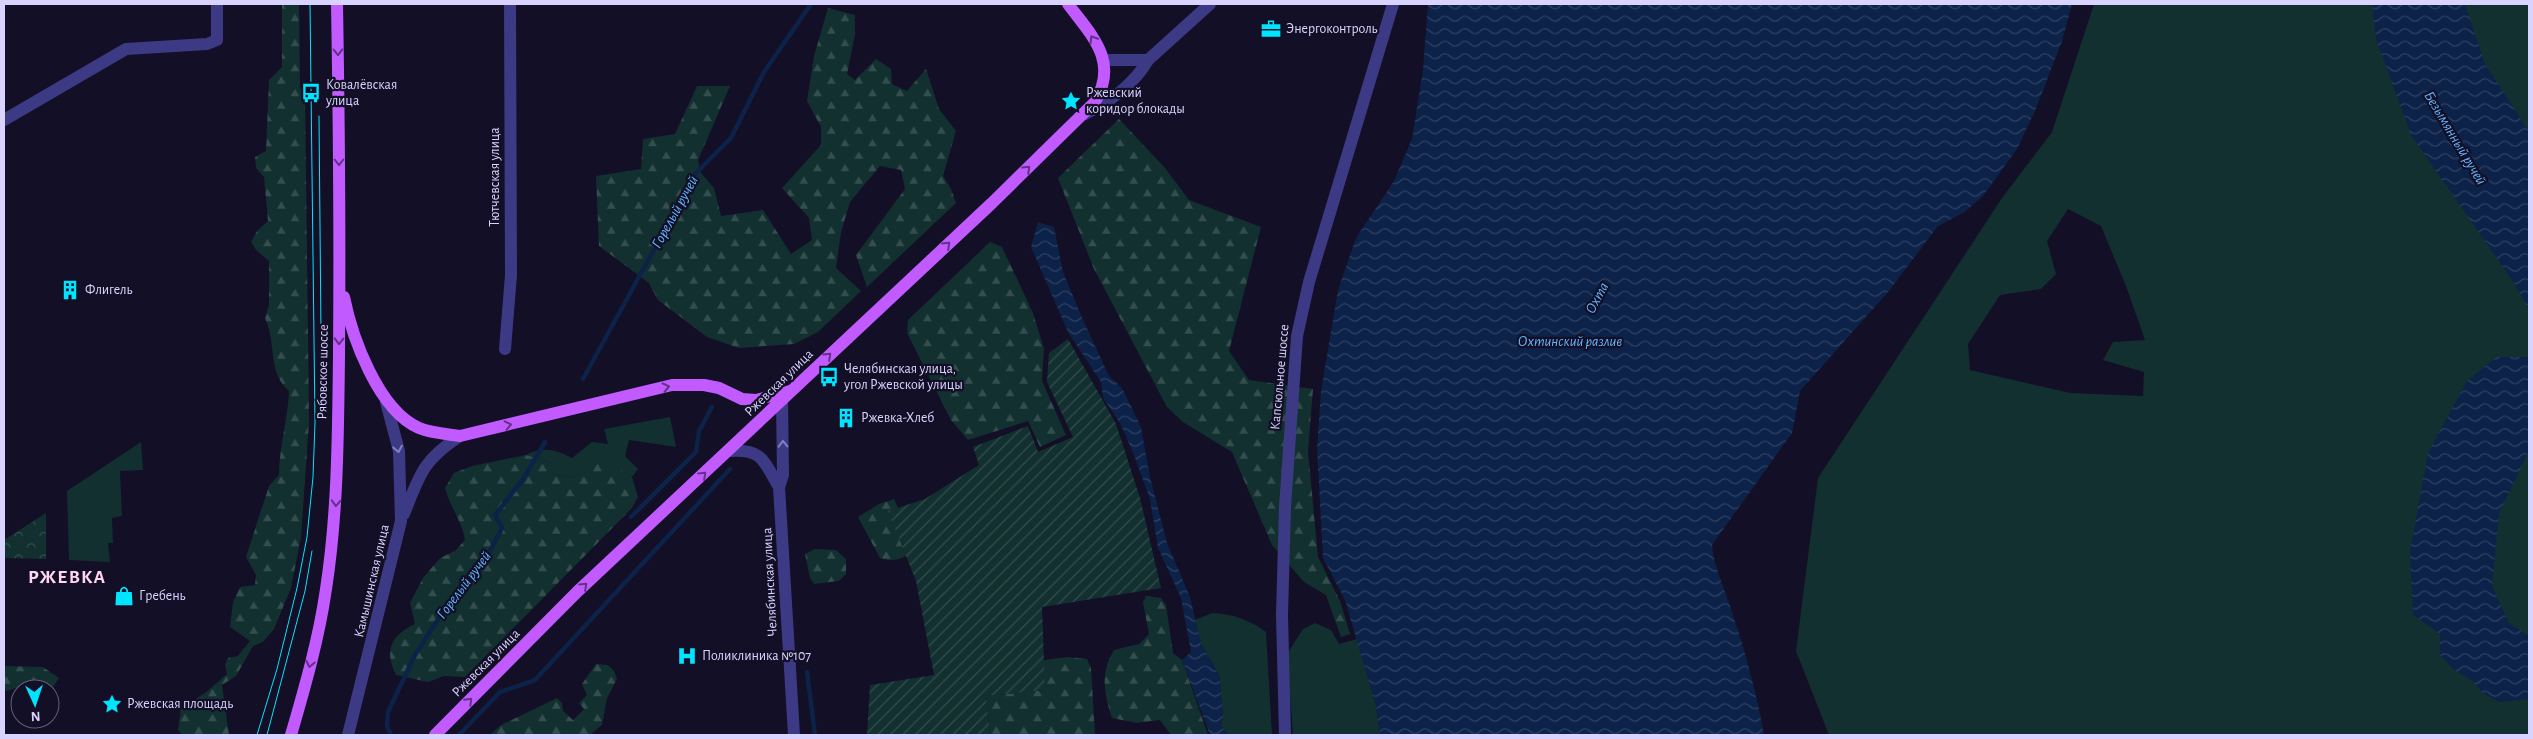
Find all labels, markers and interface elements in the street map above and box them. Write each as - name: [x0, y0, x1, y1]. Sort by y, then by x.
- office icon: Энергоконтроль: [1260, 18, 1282, 40]
- place label: Энергоконтроль: [1286, 22, 1378, 36]
- one-way arrow: [1090, 36, 1100, 45]
- one-way arrow: [333, 49, 343, 57]
- place label: Ковалёвская улица: [325, 78, 397, 108]
- bus stop icon: Ковалёвская улица: [300, 82, 322, 104]
- place label: Ржевский коридор блокады: [1086, 86, 1185, 116]
- water label: Безымянный ручей: [2421, 88, 2489, 188]
- place icon: Ржевский коридор блокады: [1060, 90, 1082, 112]
- street label: Тютчевская улица: [488, 127, 502, 227]
- one-way arrow: [334, 158, 344, 166]
- one-way arrow: [1021, 166, 1030, 175]
- water label: Горелый ручей: [649, 173, 701, 251]
- one-way arrow: [942, 242, 951, 251]
- building icon: Флигель: [59, 279, 81, 301]
- water label: Охта: [1583, 280, 1611, 316]
- place label: Флигель: [85, 283, 132, 297]
- street label: Рябовское шоссе: [315, 324, 331, 420]
- street label: Капсюльное шоссе: [1268, 324, 1292, 430]
- water label: Охтинский разлив: [1518, 334, 1622, 349]
- one-way arrow: [334, 338, 344, 345]
- street label: Ржевская улица: [742, 347, 816, 419]
- one-way arrow: [823, 353, 832, 362]
- place label: Челябинская улица, угол Ржевской улицы: [843, 362, 963, 392]
- bus stop icon: Челябинская улица, угол Ржевской улицы: [818, 366, 840, 388]
- one-way arrow: [662, 382, 671, 393]
- building icon: Ржевка-Хлеб: [835, 407, 857, 429]
- place label: Ржевка-Хлеб: [861, 411, 934, 425]
- one-way arrow: [504, 420, 512, 431]
- one-way arrow: [778, 440, 788, 448]
- one-way arrow: [393, 445, 403, 454]
- one-way arrow: [698, 472, 707, 481]
- one-way arrow: [330, 500, 341, 508]
- street label: Камышинская улица: [352, 522, 392, 639]
- street label: Челябинская улица: [760, 527, 780, 637]
- water label: Горелый ручей: [434, 548, 494, 621]
- district label: РЖЕВКА: [28, 568, 106, 587]
- one-way arrow: [578, 582, 587, 591]
- shop icon: Гребень: [113, 585, 135, 607]
- place label: Гребень: [139, 589, 186, 603]
- street label: Ржевская улица: [449, 626, 523, 700]
- hospital icon: Поликлиника №107: [676, 645, 698, 667]
- place label: Поликлиника №107: [702, 649, 811, 663]
- one-way arrow: [306, 659, 316, 668]
- north arrow: [10, 679, 60, 729]
- place icon: Ржевская площадь: [101, 693, 123, 715]
- place label: Ржевская площадь: [127, 697, 233, 711]
- one-way arrow: [463, 697, 472, 706]
- text: N: [30, 709, 41, 723]

